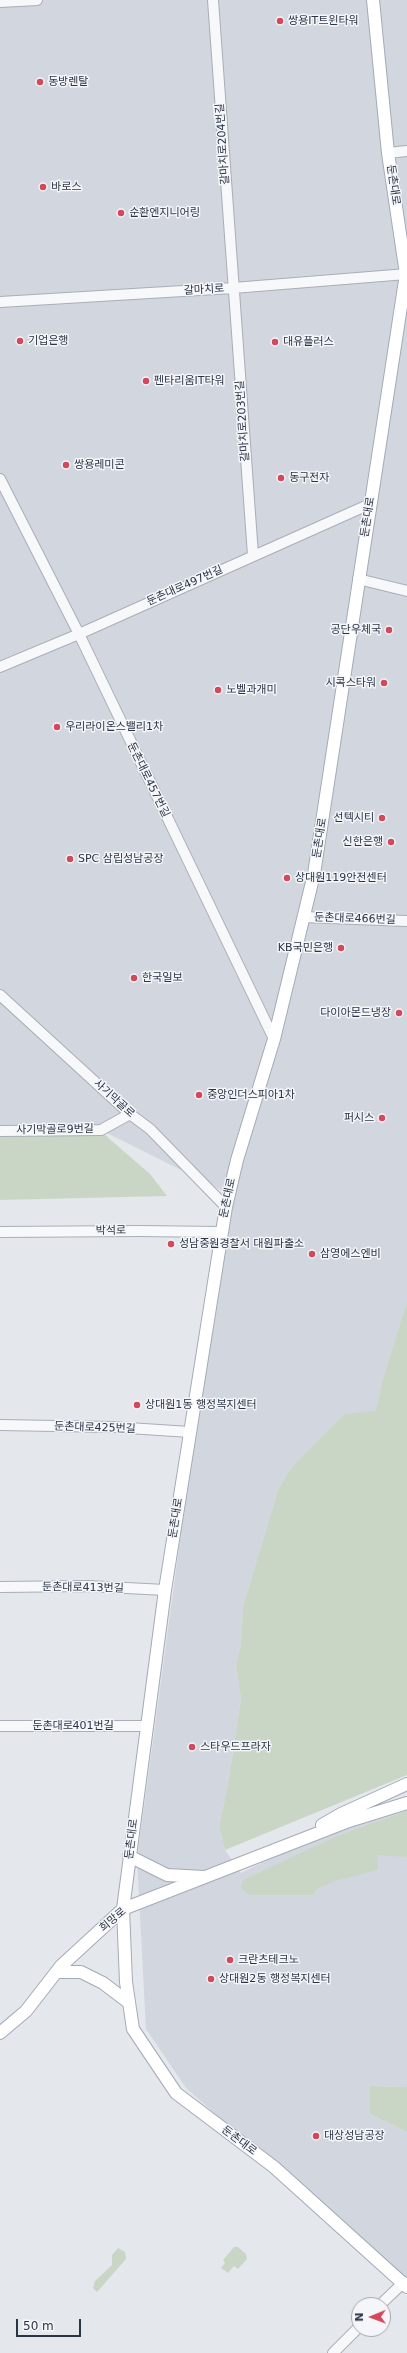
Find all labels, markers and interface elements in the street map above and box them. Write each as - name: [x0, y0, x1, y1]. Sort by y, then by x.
- place label: 쌍용IT트윈타워: [288, 14, 359, 28]
- marker: 쌍용IT트윈타워: [275, 16, 285, 26]
- place label: 동방렌탈: [48, 75, 88, 89]
- marker: 동방렌탈: [35, 77, 45, 87]
- street label: 갈마치로204번길: [214, 103, 232, 185]
- street label: 둔촌대로: [384, 164, 402, 206]
- place label: 바로스: [51, 180, 81, 194]
- marker: 바로스: [38, 182, 48, 192]
- place label: 순환엔지니어링: [129, 206, 200, 220]
- marker: 순환엔지니어링: [116, 208, 126, 218]
- street label: 갈마치로: [183, 282, 225, 298]
- place label: 기업은행: [28, 334, 68, 348]
- place label: 대유플러스: [283, 335, 334, 349]
- marker: 기업은행: [15, 336, 25, 346]
- marker: 대유플러스: [270, 337, 280, 347]
- place label: 펜타리움IT타워: [154, 374, 225, 388]
- marker: 펜타리움IT타워: [141, 376, 151, 386]
- street label: 갈마치로203번길: [234, 380, 252, 462]
- place label: 쌍용레미콘: [74, 458, 125, 472]
- marker: 쌍용레미콘: [61, 460, 71, 470]
- place label: 동구전자: [289, 471, 329, 485]
- marker: 동구전자: [276, 473, 286, 483]
- street label: 둔촌대로: [358, 496, 378, 538]
- street label: 둔촌대로497번길: [145, 563, 225, 609]
- place label: 공단우체국: [330, 623, 381, 637]
- marker: 공단우체국: [384, 625, 394, 635]
- place label: 시콕스타워: [325, 676, 376, 690]
- marker: 시콕스타워: [379, 678, 389, 688]
- place label: 노벨과개미: [226, 683, 277, 697]
- marker: 노벨과개미: [213, 685, 223, 695]
- place label: 우리라이온스밸리1차: [65, 720, 163, 734]
- marker: 우리라이온스밸리1차: [52, 722, 62, 732]
- street label: 둔촌대로457번길: [124, 740, 172, 820]
- place label: 선텍시티: [334, 811, 374, 825]
- marker: 선텍시티: [377, 813, 387, 823]
- street label: 둔촌대로: [310, 817, 330, 859]
- place label: 신한은행: [343, 835, 383, 849]
- marker: 신한은행: [386, 837, 396, 847]
- place label: SPC 삼립성남공장: [78, 852, 164, 866]
- marker: SPC 삼립성남공장: [65, 854, 75, 864]
- place label: 상대원119안전센터: [295, 871, 387, 885]
- marker: 상대원119안전센터: [282, 873, 292, 883]
- street label: 둔촌대로466번길: [314, 911, 396, 927]
- place label: KB국민은행: [278, 941, 333, 955]
- marker: KB국민은행: [336, 943, 346, 953]
- place label: 한국일보: [142, 971, 182, 985]
- marker: 한국일보: [129, 973, 139, 983]
- place label: 다이아몬드냉장: [320, 1006, 391, 1020]
- marker: 다이아몬드냉장: [394, 1008, 404, 1018]
- street label: 사기막골로: [91, 1077, 137, 1121]
- place label: 중앙인더스피아1차: [207, 1088, 295, 1102]
- marker: 중앙인더스피아1차: [194, 1090, 204, 1100]
- place label: 퍼시스: [344, 1111, 374, 1125]
- marker: 퍼시스: [377, 1113, 387, 1123]
- street label: 사기막골로9번길: [16, 1123, 94, 1137]
- street label: 둔촌대로: [217, 1177, 239, 1219]
- street label: 박석로: [96, 1224, 126, 1238]
- place label: 성남중원경찰서 대원파출소: [179, 1237, 304, 1251]
- marker: 성남중원경찰서 대원파출소: [166, 1239, 176, 1249]
- place label: 삼영에스엔비: [320, 1247, 381, 1261]
- marker: 삼영에스엔비: [307, 1249, 317, 1259]
- place label: 상대원1동 행정복지센터: [145, 1398, 257, 1412]
- marker: 상대원1동 행정복지센터: [132, 1400, 142, 1410]
- street label: 둔촌대로425번길: [54, 1420, 136, 1436]
- street label: 둔촌대로: [166, 1497, 186, 1539]
- street label: 둔촌대로413번길: [42, 1581, 124, 1595]
- street label: 둔촌대로401번길: [32, 1719, 114, 1733]
- place label: 스타우드프라자: [200, 1740, 271, 1754]
- marker: 스타우드프라자: [187, 1742, 197, 1752]
- street label: 둔촌대로: [123, 1818, 141, 1860]
- street label: 희망로: [97, 1905, 129, 1935]
- place label: 크란츠테크노: [238, 1953, 299, 1967]
- marker: 크란츠테크노: [225, 1955, 235, 1965]
- place label: 상대원2동 행정복지센터: [219, 1972, 331, 1986]
- marker: 상대원2동 행정복지센터: [206, 1974, 216, 1984]
- street label: 둔촌대로: [219, 2124, 259, 2158]
- place label: 대상성남공장: [324, 2129, 385, 2143]
- marker: 대상성남공장: [311, 2131, 321, 2141]
- north arrow: [351, 2297, 391, 2337]
- scale bar: [18, 2311, 83, 2337]
- text: N: [353, 2312, 366, 2322]
- text: 50 m: [23, 2319, 54, 2333]

